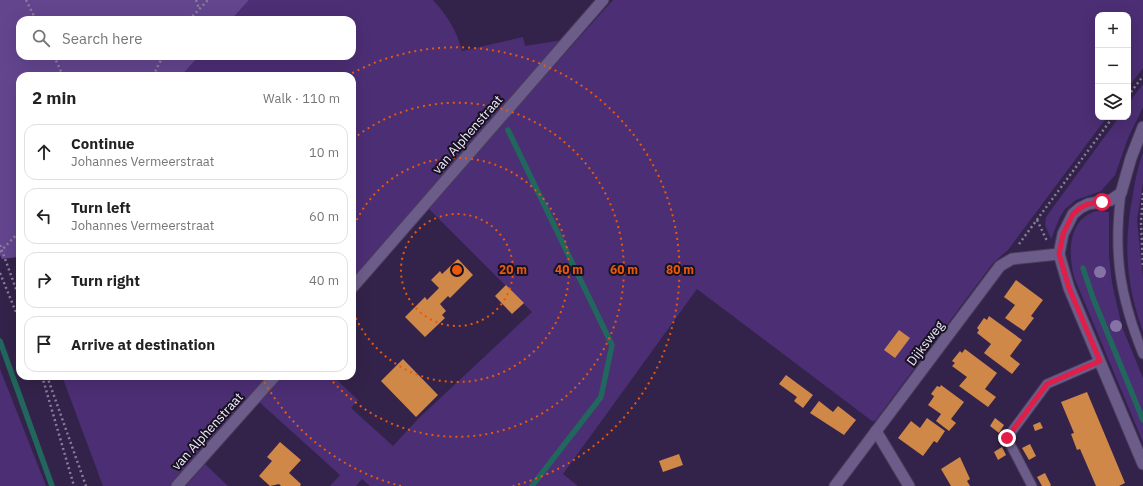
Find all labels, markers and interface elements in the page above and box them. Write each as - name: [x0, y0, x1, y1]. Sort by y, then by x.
- map controls: [1095, 12, 1131, 120]
- button: +: [1095, 12, 1131, 48]
- search box: [16, 16, 356, 60]
- icon: search: [30, 27, 52, 49]
- text: Search here: [62, 29, 142, 48]
- button: −: [1095, 48, 1131, 84]
- button: layers: [1095, 84, 1131, 120]
- text: 2 min: [32, 87, 76, 109]
- text: Walk · 110 m: [263, 90, 340, 107]
- street label: van Alphenstraat: [428, 91, 506, 177]
- text: Continue: [71, 134, 135, 153]
- icon: ahead: [33, 141, 55, 163]
- text: 10 m: [309, 144, 339, 161]
- text: Johannes Vermeerstraat: [71, 153, 214, 170]
- route start: [1093, 193, 1111, 211]
- text: Turn left: [71, 198, 131, 217]
- icon: left: [33, 205, 55, 227]
- text: 60 m: [309, 208, 339, 225]
- text: Johannes Vermeerstraat: [71, 217, 214, 234]
- text: 20 m: [499, 262, 527, 277]
- text: 40 m: [555, 262, 583, 277]
- text: 60 m: [610, 262, 638, 277]
- text: 80 m: [666, 262, 694, 277]
- centre of rings: [450, 263, 464, 277]
- icon: right: [33, 269, 55, 291]
- text: Turn right: [71, 271, 140, 290]
- text: 40 m: [309, 272, 339, 289]
- street label: Dijksweg: [903, 317, 948, 369]
- icon: arrive: [33, 333, 55, 355]
- text: Arrive at destination: [71, 335, 215, 354]
- street label: van Alphenstraat: [168, 389, 247, 474]
- route end: [998, 429, 1016, 447]

